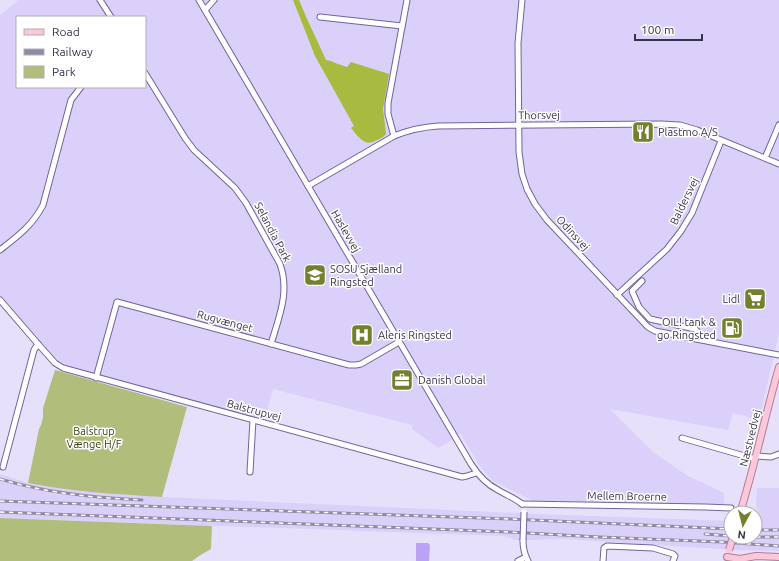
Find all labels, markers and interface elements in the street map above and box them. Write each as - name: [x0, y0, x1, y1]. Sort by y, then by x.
- legend: [16, 16, 146, 88]
- scale bar: [635, 16, 702, 42]
- text: 100 m: [641, 23, 674, 36]
- text: Road: [52, 25, 80, 38]
- text: Railway: [52, 45, 93, 58]
- text: Park: [52, 65, 76, 78]
- street label: Thorsvej: [518, 109, 560, 121]
- restaurant icon: Plastmo A/S: [630, 119, 656, 145]
- place label: Plastmo A/S: [658, 126, 718, 138]
- street label: Baldersvej: [667, 175, 701, 227]
- street label: Selandia Park: [252, 200, 294, 264]
- street label: Haslevvej: [329, 208, 363, 254]
- street label: Odinsvej: [554, 213, 592, 253]
- school or university icon: SOSU Sjælland Ringsted: [302, 262, 328, 288]
- place label: SOSU Sjælland Ringsted: [330, 263, 402, 288]
- supermarket icon: Lidl: [742, 286, 768, 312]
- place label: Lidl: [722, 293, 740, 305]
- street label: Rugvænget: [196, 308, 255, 334]
- fuel station icon: OIL! tank & go Ringsted: [719, 315, 745, 341]
- place label: OIL! tank & go Ringsted: [657, 316, 717, 341]
- hospital icon: Aleris Ringsted: [349, 322, 375, 348]
- place label: Aleris Ringsted: [378, 329, 452, 341]
- office icon: Danish Global: [389, 367, 415, 393]
- place label: Danish Global: [418, 374, 486, 386]
- street label: Balstrupvej: [226, 397, 282, 423]
- street label: Næstvedvej: [737, 408, 763, 468]
- park label: Balstrup Vænge H/F: [67, 425, 122, 450]
- street label: Mellem Broerne: [587, 489, 667, 503]
- north arrow: [723, 505, 763, 545]
- text: N: [737, 528, 747, 541]

